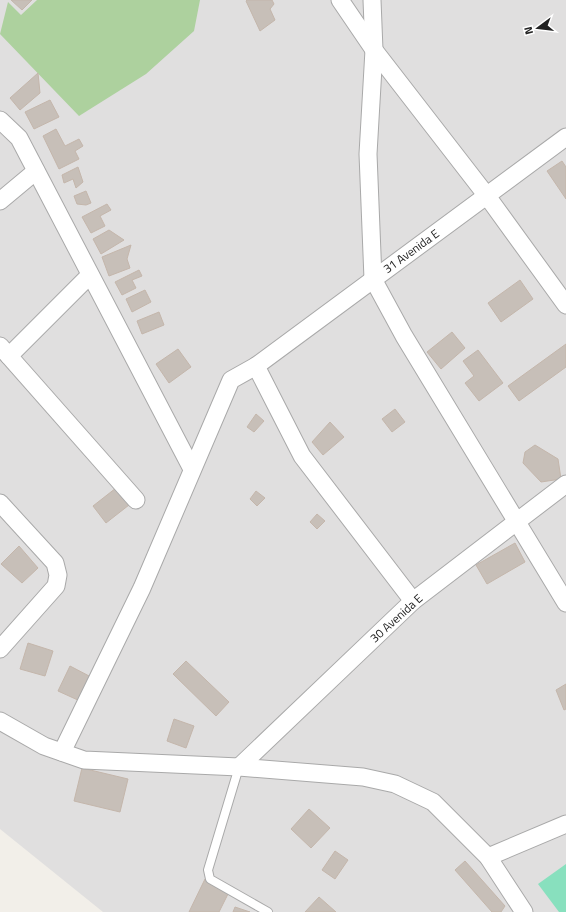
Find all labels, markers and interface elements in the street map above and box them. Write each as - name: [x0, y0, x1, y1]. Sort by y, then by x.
- north arrow: [518, 8, 558, 48]
- text: N: [520, 25, 537, 36]
- street label: 31 Avenida E: [379, 224, 443, 278]
- street label: 30 Avenida E: [365, 589, 427, 647]

